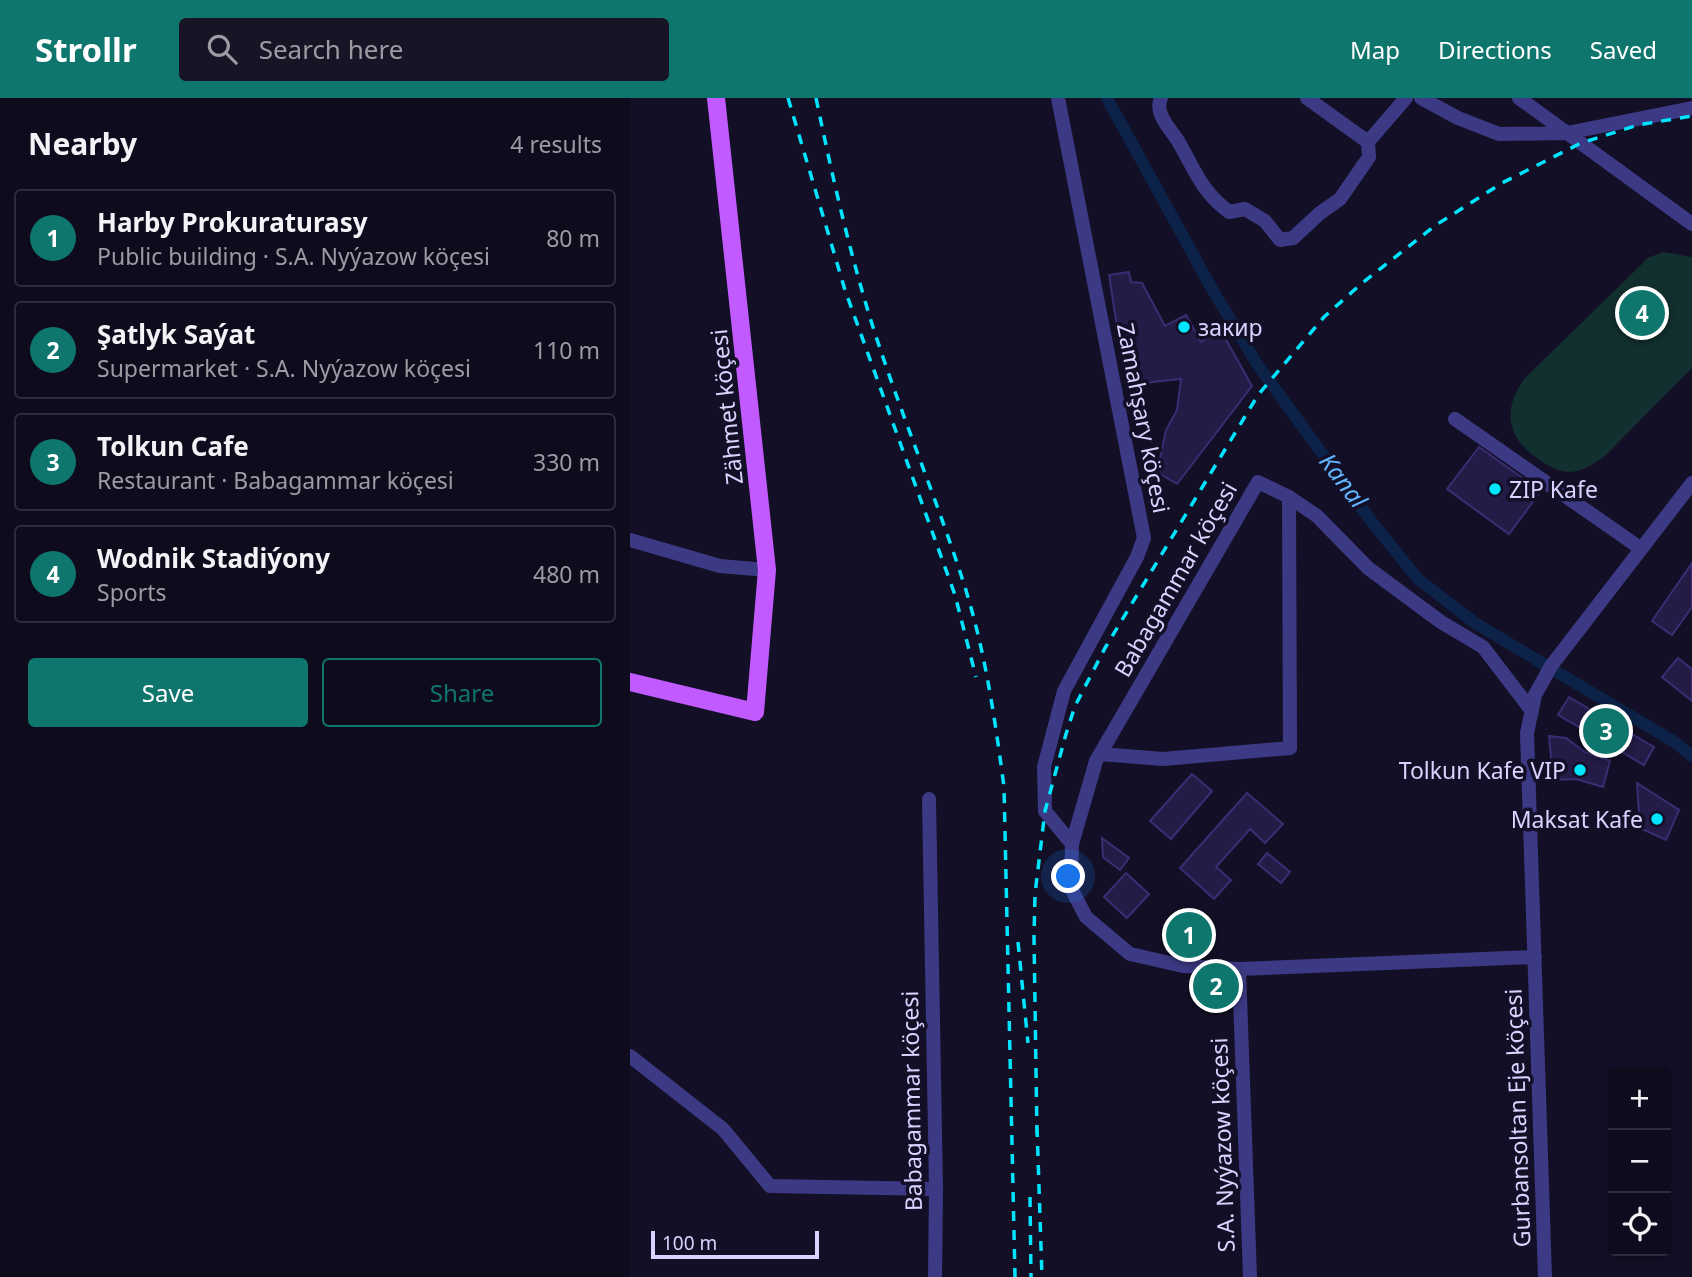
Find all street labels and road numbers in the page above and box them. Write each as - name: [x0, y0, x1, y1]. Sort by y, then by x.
- street label: Zamahşary köçesi: [1110, 320, 1178, 516]
- street label: Zähmet köçesi: [702, 328, 750, 486]
- street label: Babagammar köçesi: [1106, 476, 1244, 682]
- street label: Gurbansoltan Eje köçesi: [1496, 988, 1538, 1248]
- street label: Babagammar köçesi: [893, 990, 929, 1212]
- street label: S.A. Nyýazow köçesi: [1202, 1037, 1242, 1253]

